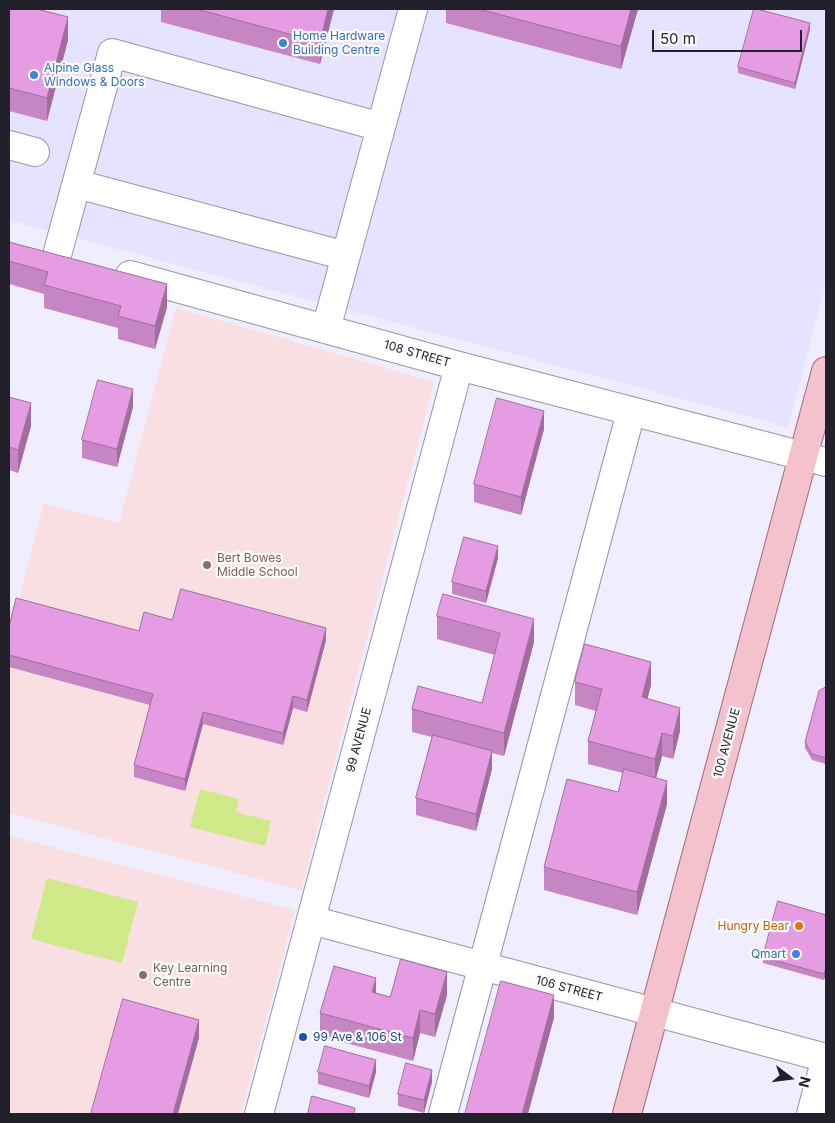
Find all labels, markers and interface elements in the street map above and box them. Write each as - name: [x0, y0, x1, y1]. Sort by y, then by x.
- scale bar: [655, 20, 805, 52]
- place label: Home Hardware Building Centre: [293, 29, 385, 57]
- text: 50 m: [660, 29, 696, 48]
- marker: Home Hardware Building Centre: [277, 37, 289, 49]
- place label: Alpine Glass Windows & Doors: [44, 61, 145, 89]
- marker: Alpine Glass Windows & Doors: [28, 69, 40, 81]
- street label: 108 STREET: [382, 338, 452, 370]
- place label: Bert Bowes Middle School: [217, 551, 298, 579]
- marker: Bert Bowes Middle School: [201, 559, 213, 571]
- street label: 99 AVENUE: [343, 706, 375, 774]
- street label: 100 AVENUE: [711, 707, 743, 779]
- place label: Hungry Bear: [717, 919, 789, 933]
- marker: Hungry Bear: [793, 920, 805, 932]
- place label: Qmart: [751, 947, 786, 961]
- marker: Qmart: [790, 948, 802, 960]
- place label: Key Learning Centre: [153, 961, 227, 989]
- marker: Key Learning Centre: [137, 969, 149, 981]
- street label: 106 STREET: [534, 973, 604, 1005]
- place label: 99 Ave & 106 St: [313, 1030, 402, 1044]
- marker: 99 Ave & 106 St: [297, 1031, 309, 1043]
- north arrow: [765, 1053, 815, 1103]
- text: N: [795, 1075, 815, 1089]

